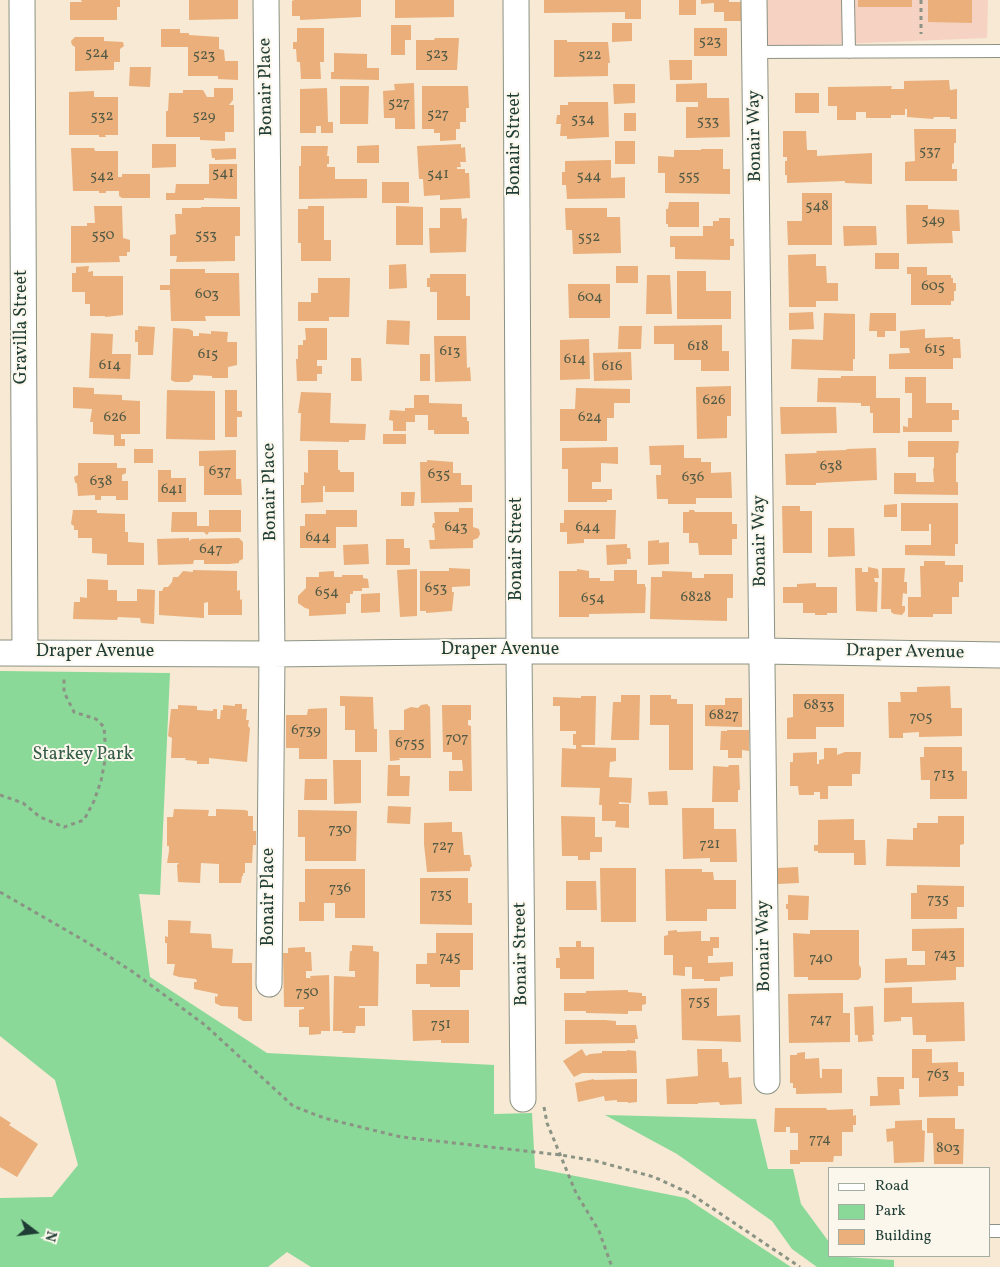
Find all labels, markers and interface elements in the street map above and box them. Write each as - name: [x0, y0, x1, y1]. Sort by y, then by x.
- house number: 523: [699, 33, 721, 51]
- street label: Bonair Place: [255, 38, 279, 136]
- house number: 524: [85, 45, 109, 63]
- house number: 523: [426, 46, 448, 64]
- house number: 523: [193, 47, 215, 65]
- house number: 522: [578, 47, 602, 65]
- street label: Bonair Way: [744, 90, 768, 182]
- street label: Bonair Street: [505, 92, 527, 196]
- house number: 527: [388, 95, 410, 113]
- house number: 527: [427, 106, 449, 124]
- house number: 532: [91, 108, 113, 126]
- house number: 529: [193, 108, 215, 126]
- house number: 534: [571, 111, 595, 129]
- house number: 533: [697, 113, 719, 131]
- house number: 537: [919, 143, 941, 161]
- house number: 541: [212, 165, 234, 183]
- house number: 541: [427, 166, 449, 184]
- house number: 542: [90, 168, 114, 186]
- house number: 544: [576, 168, 602, 186]
- house number: 555: [678, 168, 700, 186]
- house number: 548: [805, 198, 829, 216]
- house number: 549: [921, 212, 945, 230]
- house number: 550: [91, 227, 115, 245]
- house number: 553: [195, 227, 217, 245]
- house number: 552: [578, 229, 600, 247]
- street label: Gravilla Street: [12, 270, 34, 384]
- house number: 605: [921, 278, 945, 296]
- house number: 603: [195, 286, 219, 304]
- house number: 604: [577, 289, 603, 307]
- house number: 618: [687, 338, 709, 356]
- house number: 615: [925, 341, 945, 359]
- house number: 613: [439, 343, 461, 361]
- house number: 615: [198, 346, 218, 364]
- house number: 614: [564, 351, 586, 369]
- house number: 614: [99, 357, 121, 375]
- house number: 616: [602, 358, 622, 376]
- house number: 626: [702, 392, 726, 410]
- house number: 626: [103, 409, 127, 427]
- house number: 624: [578, 409, 602, 427]
- street label: Bonair Place: [259, 443, 283, 541]
- house number: 638: [820, 458, 842, 476]
- house number: 637: [209, 463, 231, 481]
- house number: 635: [428, 466, 450, 484]
- house number: 636: [682, 469, 704, 487]
- house number: 638: [90, 473, 112, 491]
- house number: 641: [161, 481, 183, 499]
- street label: Bonair Way: [749, 495, 773, 587]
- street label: Bonair Street: [507, 497, 529, 601]
- house number: 643: [444, 519, 468, 537]
- house number: 644: [575, 519, 601, 537]
- house number: 644: [305, 529, 331, 547]
- house number: 647: [199, 541, 223, 559]
- house number: 653: [425, 580, 447, 598]
- house number: 654: [315, 584, 339, 602]
- house number: 6828: [681, 589, 711, 607]
- house number: 654: [581, 590, 605, 608]
- street label: Draper Avenue: [441, 640, 559, 662]
- street label: Draper Avenue: [846, 641, 964, 665]
- street label: Draper Avenue: [36, 642, 154, 664]
- house number: 6833: [804, 697, 834, 715]
- house number: 6827: [709, 707, 739, 725]
- house number: 705: [910, 709, 932, 727]
- house number: 6739: [291, 722, 321, 740]
- house number: 707: [446, 730, 468, 748]
- house number: 6755: [395, 735, 425, 753]
- park label: Starkey Park: [33, 745, 133, 767]
- house number: 713: [934, 766, 954, 784]
- house number: 730: [328, 821, 352, 839]
- house number: 721: [700, 836, 720, 854]
- house number: 727: [432, 838, 454, 856]
- street label: Bonair Place: [259, 848, 281, 946]
- house number: 736: [329, 880, 351, 898]
- house number: 735: [430, 886, 452, 904]
- house number: 735: [927, 891, 949, 909]
- street label: Bonair Way: [753, 900, 777, 992]
- street label: Bonair Street: [510, 902, 534, 1006]
- house number: 743: [934, 946, 956, 964]
- house number: 745: [439, 949, 461, 967]
- house number: 740: [809, 950, 833, 968]
- house number: 750: [295, 984, 319, 1002]
- house number: 755: [688, 993, 710, 1011]
- house number: 747: [810, 1011, 832, 1029]
- house number: 751: [431, 1016, 451, 1034]
- house number: 763: [927, 1066, 949, 1084]
- house number: 774: [809, 1131, 831, 1149]
- house number: 803: [936, 1140, 960, 1158]
- legend: [828, 1167, 990, 1257]
- text: Road: [875, 1176, 909, 1197]
- text: Park: [875, 1201, 906, 1222]
- north arrow: [10, 1207, 60, 1257]
- text: Building: [875, 1226, 931, 1247]
- text: N: [39, 1229, 60, 1243]

